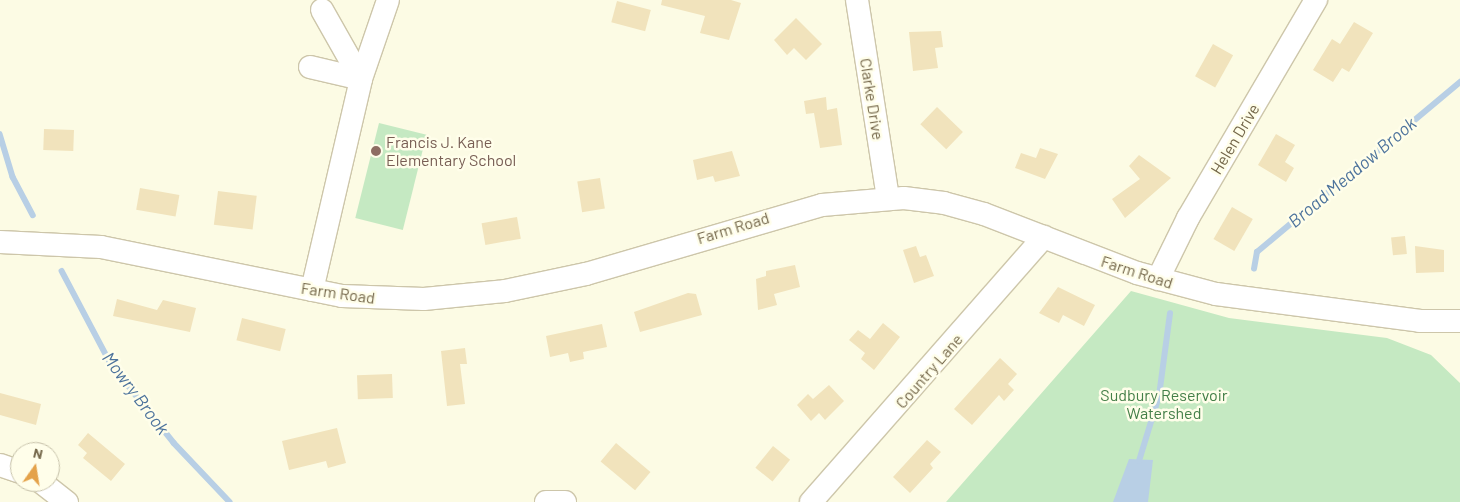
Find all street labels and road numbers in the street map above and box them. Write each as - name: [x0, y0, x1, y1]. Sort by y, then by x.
- street label: Clarke Drive: [856, 57, 888, 141]
- street label: Helen Drive: [1207, 100, 1263, 178]
- street label: Farm Road: [695, 208, 771, 248]
- street label: Farm Road: [1099, 251, 1175, 293]
- street label: Farm Road: [300, 278, 376, 308]
- street label: Country Lane: [891, 330, 967, 412]

